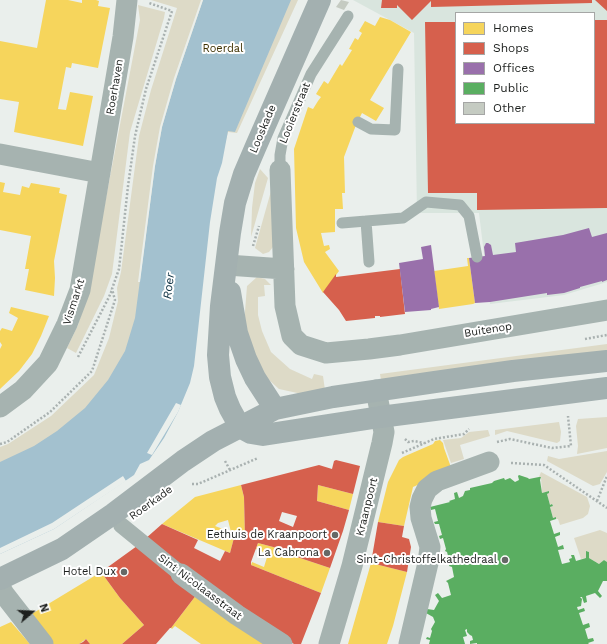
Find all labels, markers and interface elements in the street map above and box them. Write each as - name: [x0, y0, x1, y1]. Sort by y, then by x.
- legend: [455, 12, 595, 124]
- text: Homes: [493, 21, 534, 35]
- text: Shops: [493, 41, 529, 55]
- park label: Roerdal: [203, 42, 243, 56]
- street label: Roerhaven: [104, 58, 126, 116]
- text: Offices: [493, 61, 535, 75]
- street label: Looierstraat: [277, 81, 313, 145]
- text: Public: [493, 81, 529, 95]
- text: Other: [493, 101, 526, 115]
- street label: Looskade: [247, 103, 279, 155]
- water label: Roer: [160, 272, 178, 300]
- street label: Vismarkt: [60, 277, 88, 327]
- street label: Buitenop: [463, 320, 513, 340]
- street label: Kraanpoort: [353, 476, 381, 538]
- street label: Roerkade: [127, 483, 175, 523]
- place label: Eethuis de Kraanpoort: [207, 528, 327, 542]
- marker: Eethuis de Kraanpoort: [330, 530, 340, 540]
- place label: La Cabrona: [258, 546, 319, 560]
- marker: La Cabrona: [322, 548, 332, 558]
- street label: Sint Nicolaasstraat: [155, 551, 245, 623]
- place label: Sint-Christoffelkathedraal: [356, 553, 497, 567]
- marker: Sint-Christoffelkathedraal: [500, 555, 510, 565]
- place label: Hotel Dux: [63, 565, 116, 579]
- marker: Hotel Dux: [119, 567, 129, 577]
- north arrow: [12, 592, 52, 632]
- text: N: [36, 602, 51, 614]

